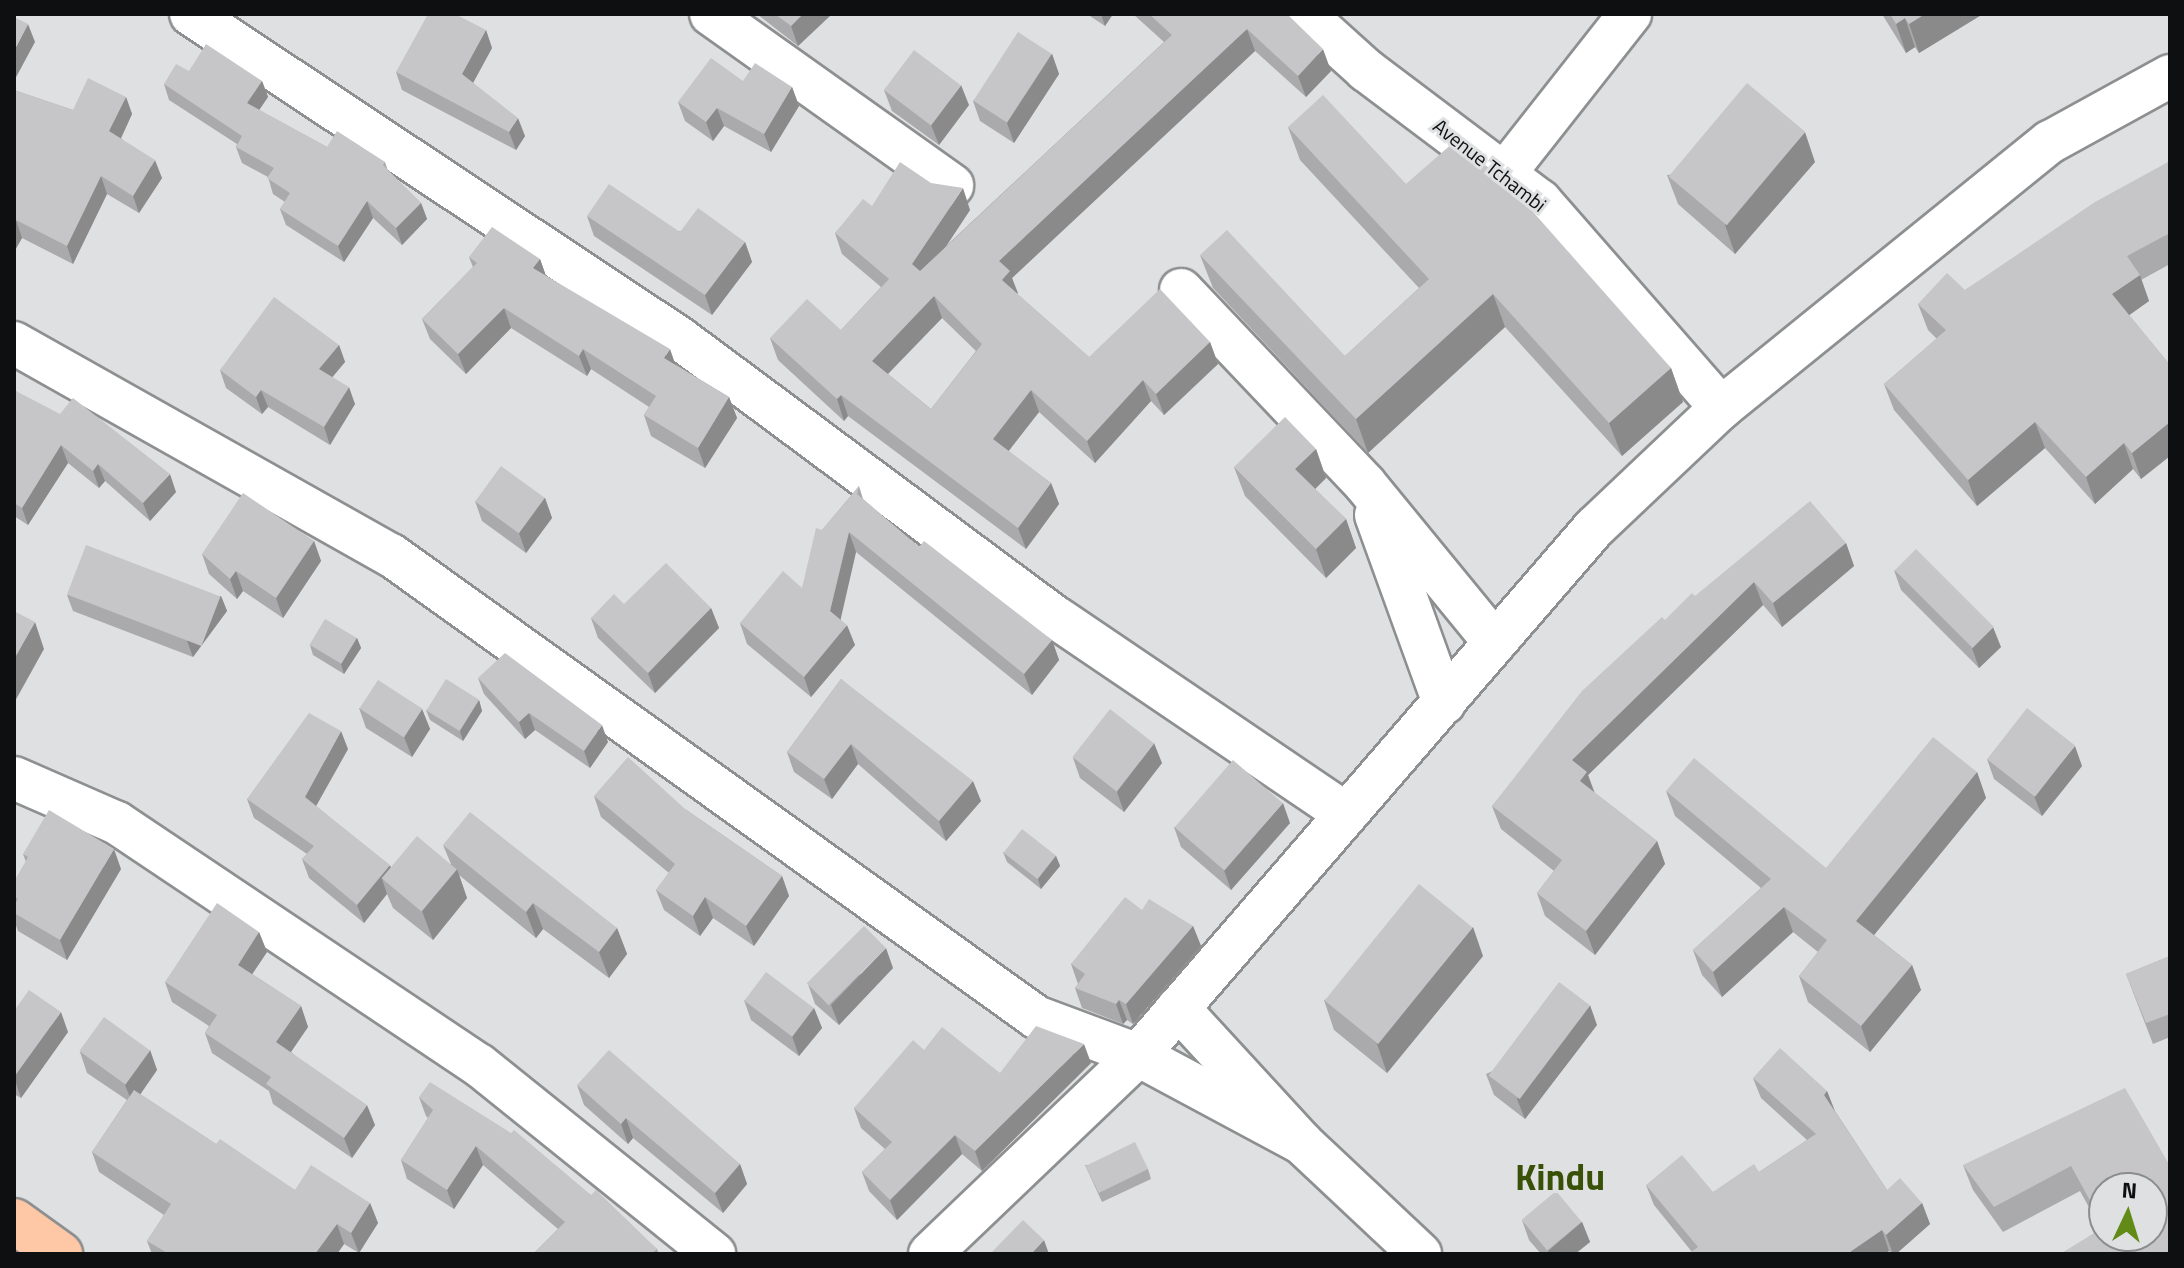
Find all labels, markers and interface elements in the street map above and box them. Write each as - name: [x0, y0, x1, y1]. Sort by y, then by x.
- street label: Avenue Tchambi: [1429, 113, 1551, 217]
- district label: Kindu: [1515, 1155, 1605, 1199]
- north arrow: [2088, 1172, 2168, 1252]
- text: N: [2121, 1173, 2138, 1208]

